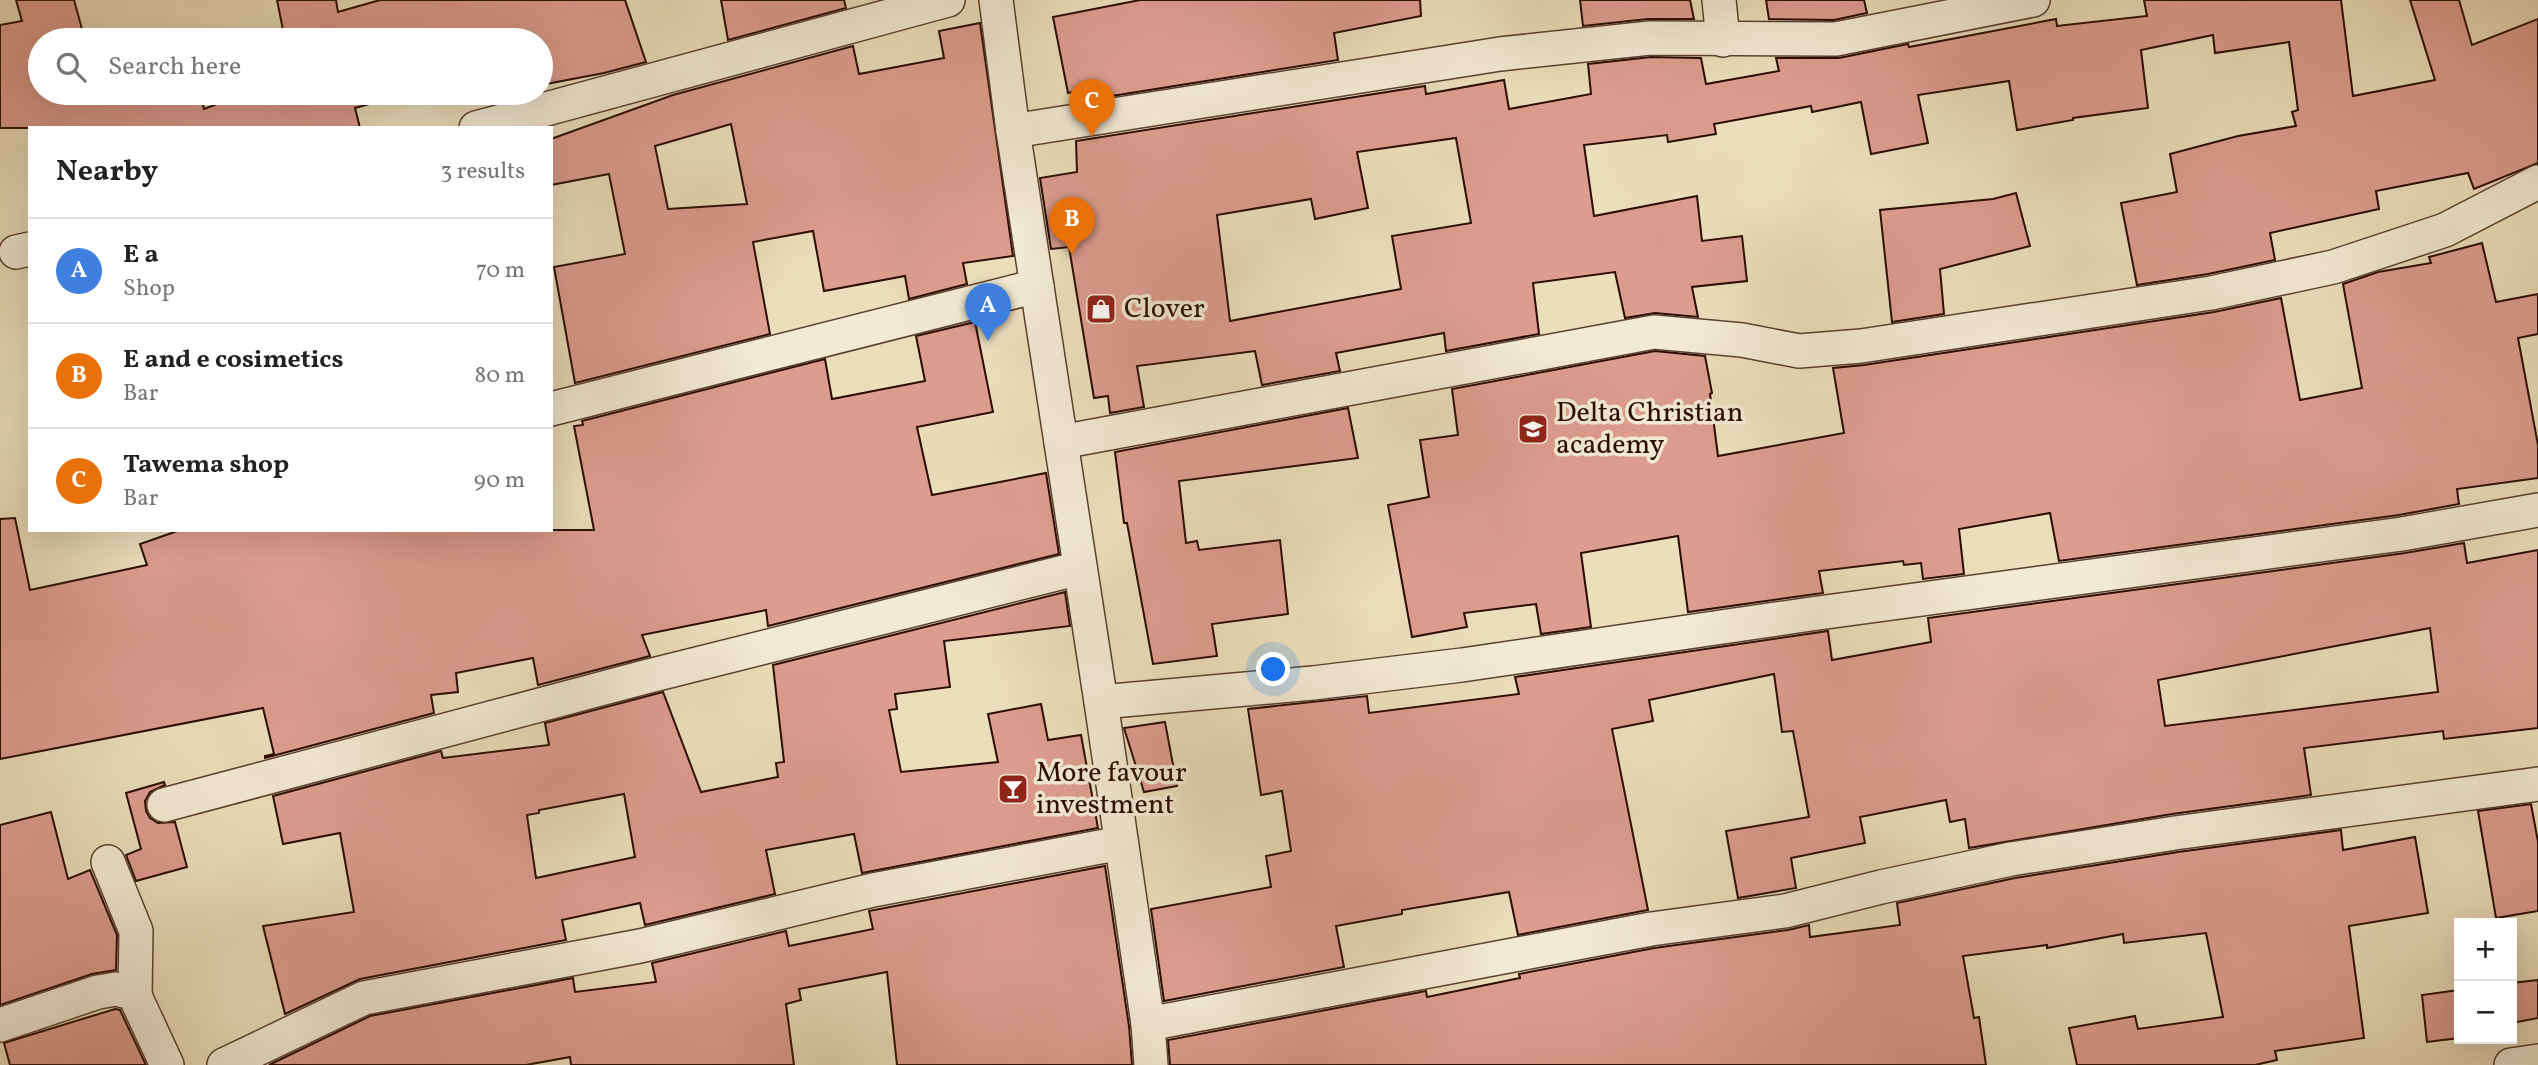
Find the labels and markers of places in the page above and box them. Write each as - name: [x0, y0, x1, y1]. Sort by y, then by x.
- pin: C: [1069, 79, 1115, 137]
- pin: B: [1049, 197, 1095, 255]
- pin: A: [965, 283, 1011, 341]
- place label: Clover: [1124, 290, 1205, 329]
- shop icon: Clover: [1084, 292, 1118, 326]
- place label: Delta Christian academy: [1556, 394, 1744, 465]
- school or university icon: Delta Christian academy: [1516, 412, 1550, 446]
- place label: More favour investment: [1036, 754, 1187, 825]
- bar icon: More favour investment: [996, 772, 1030, 806]

